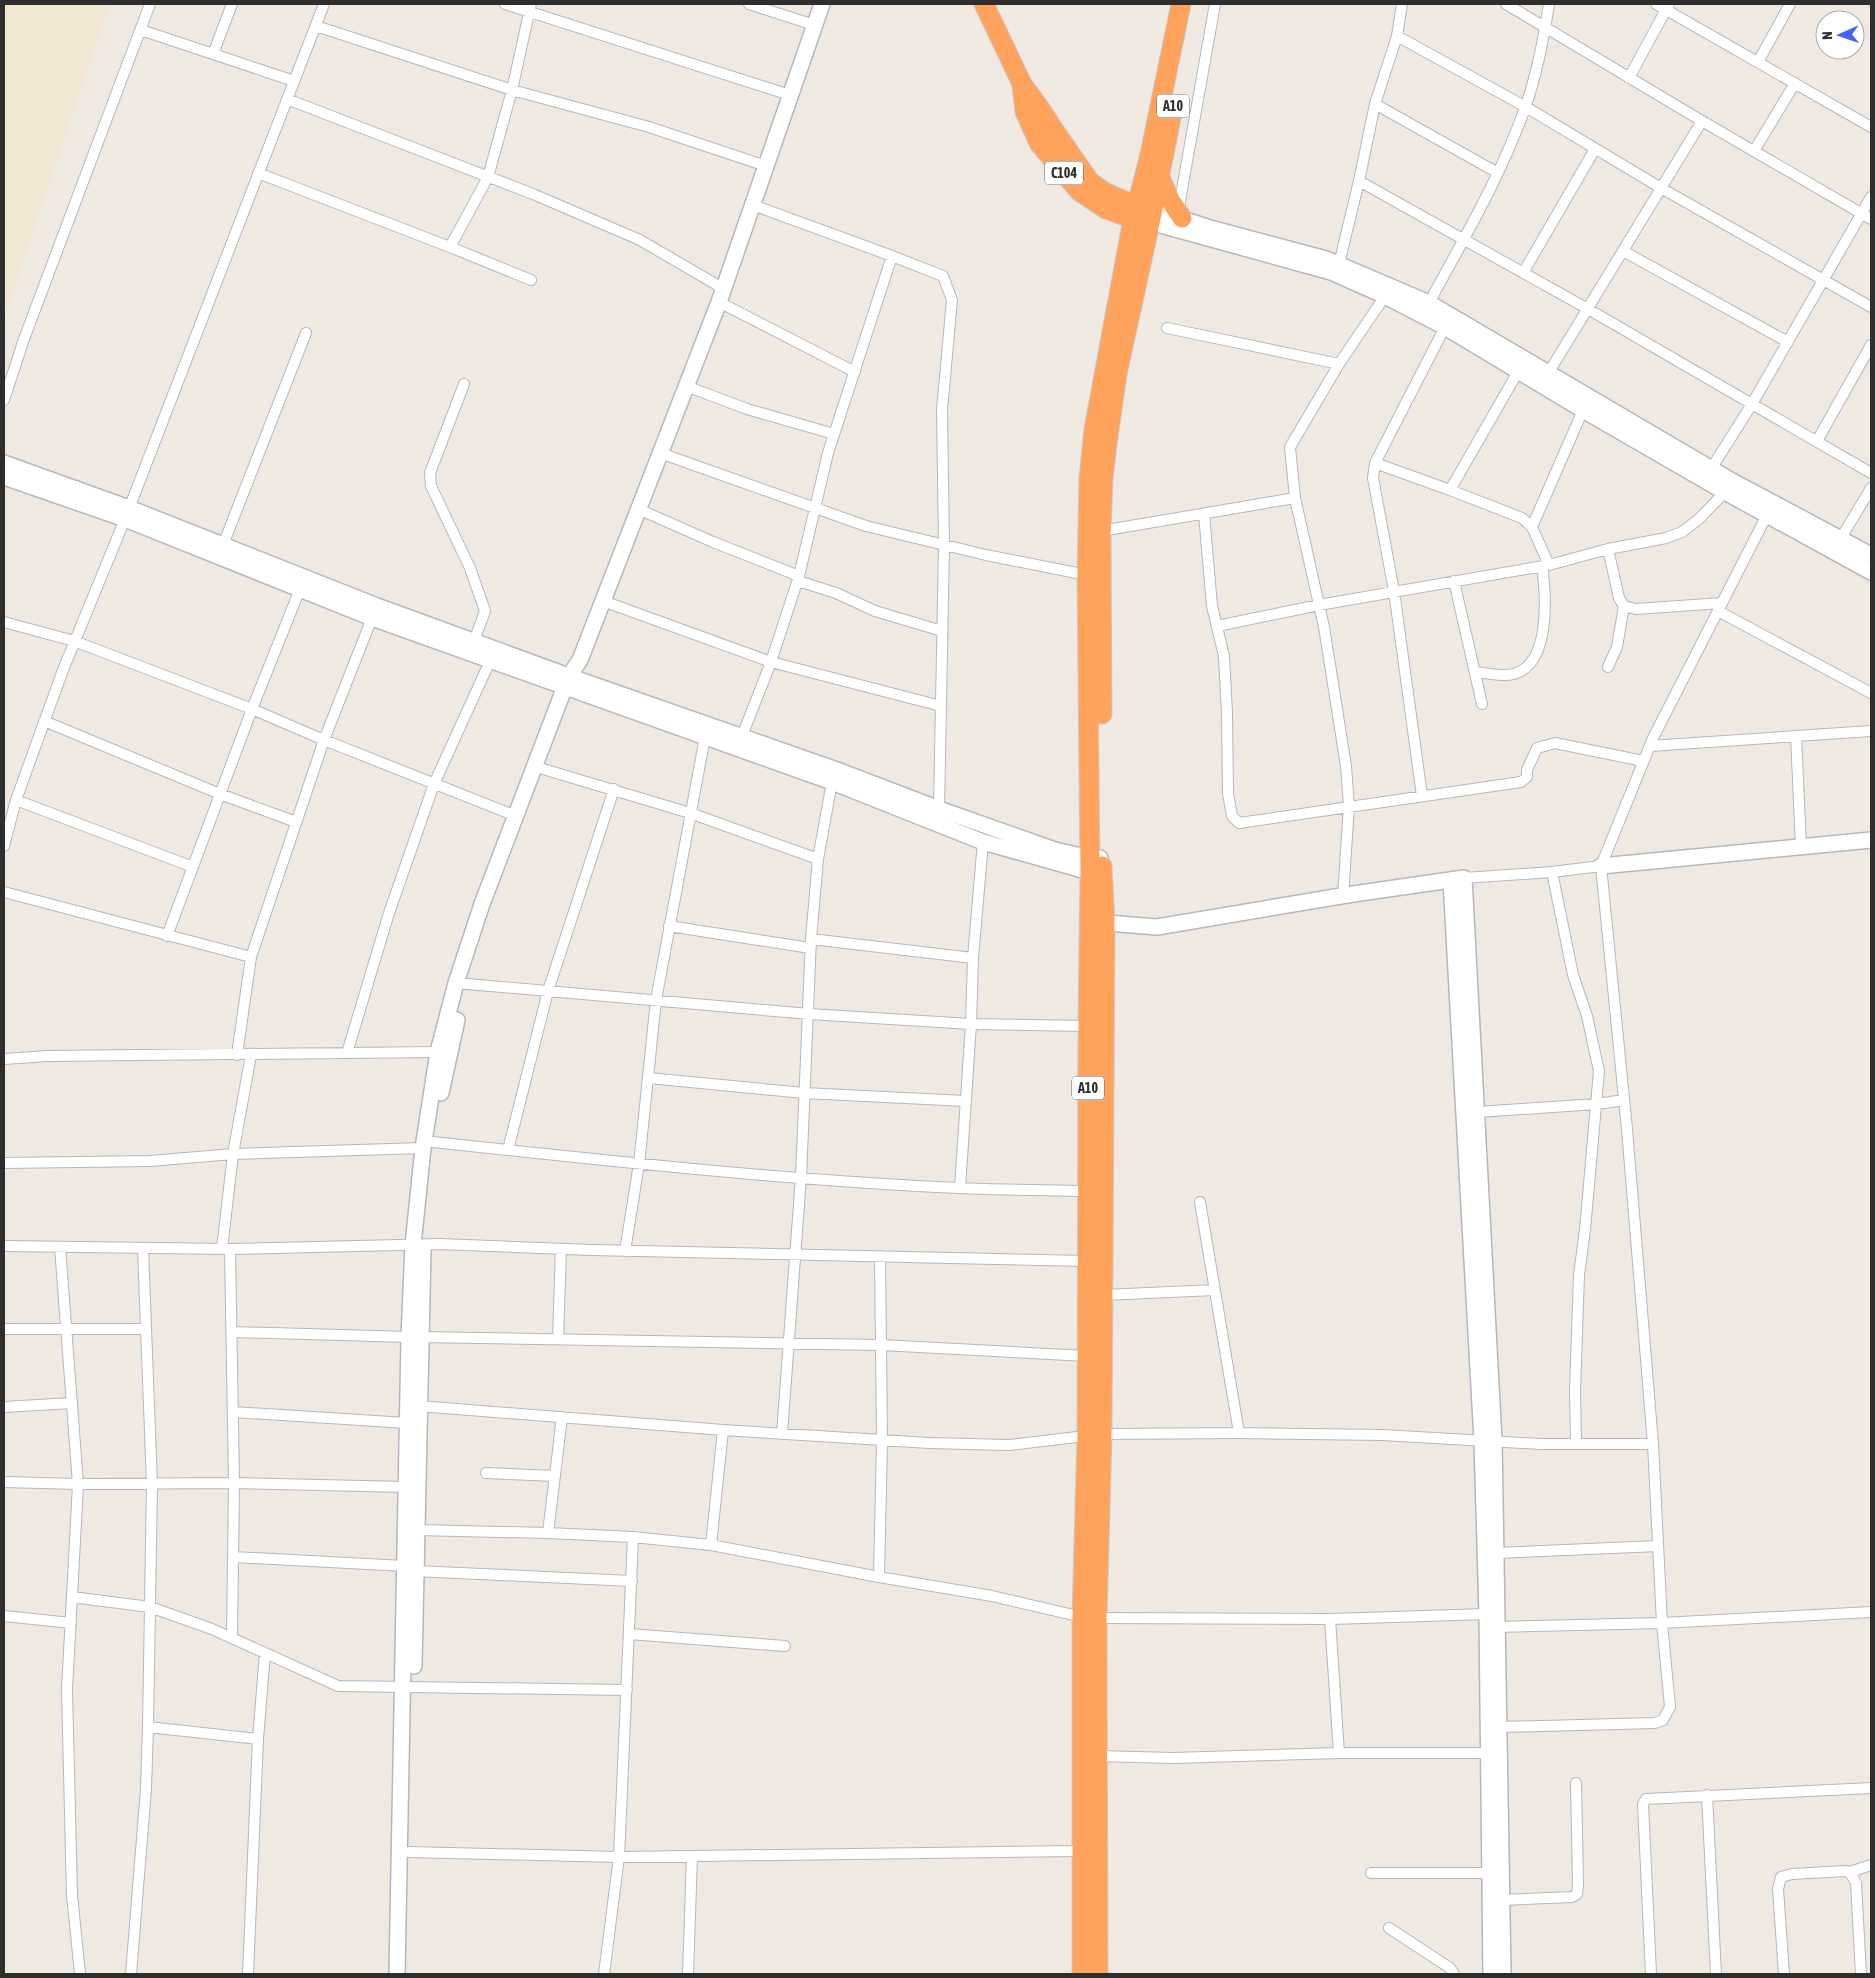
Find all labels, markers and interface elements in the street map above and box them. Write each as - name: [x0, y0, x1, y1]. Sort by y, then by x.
- north arrow: [1815, 10, 1865, 60]
- text: N: [1819, 31, 1835, 40]
- road number: A10: [1157, 94, 1189, 118]
- road number: C104: [1045, 162, 1083, 184]
- road number: A10: [1072, 1076, 1104, 1100]

